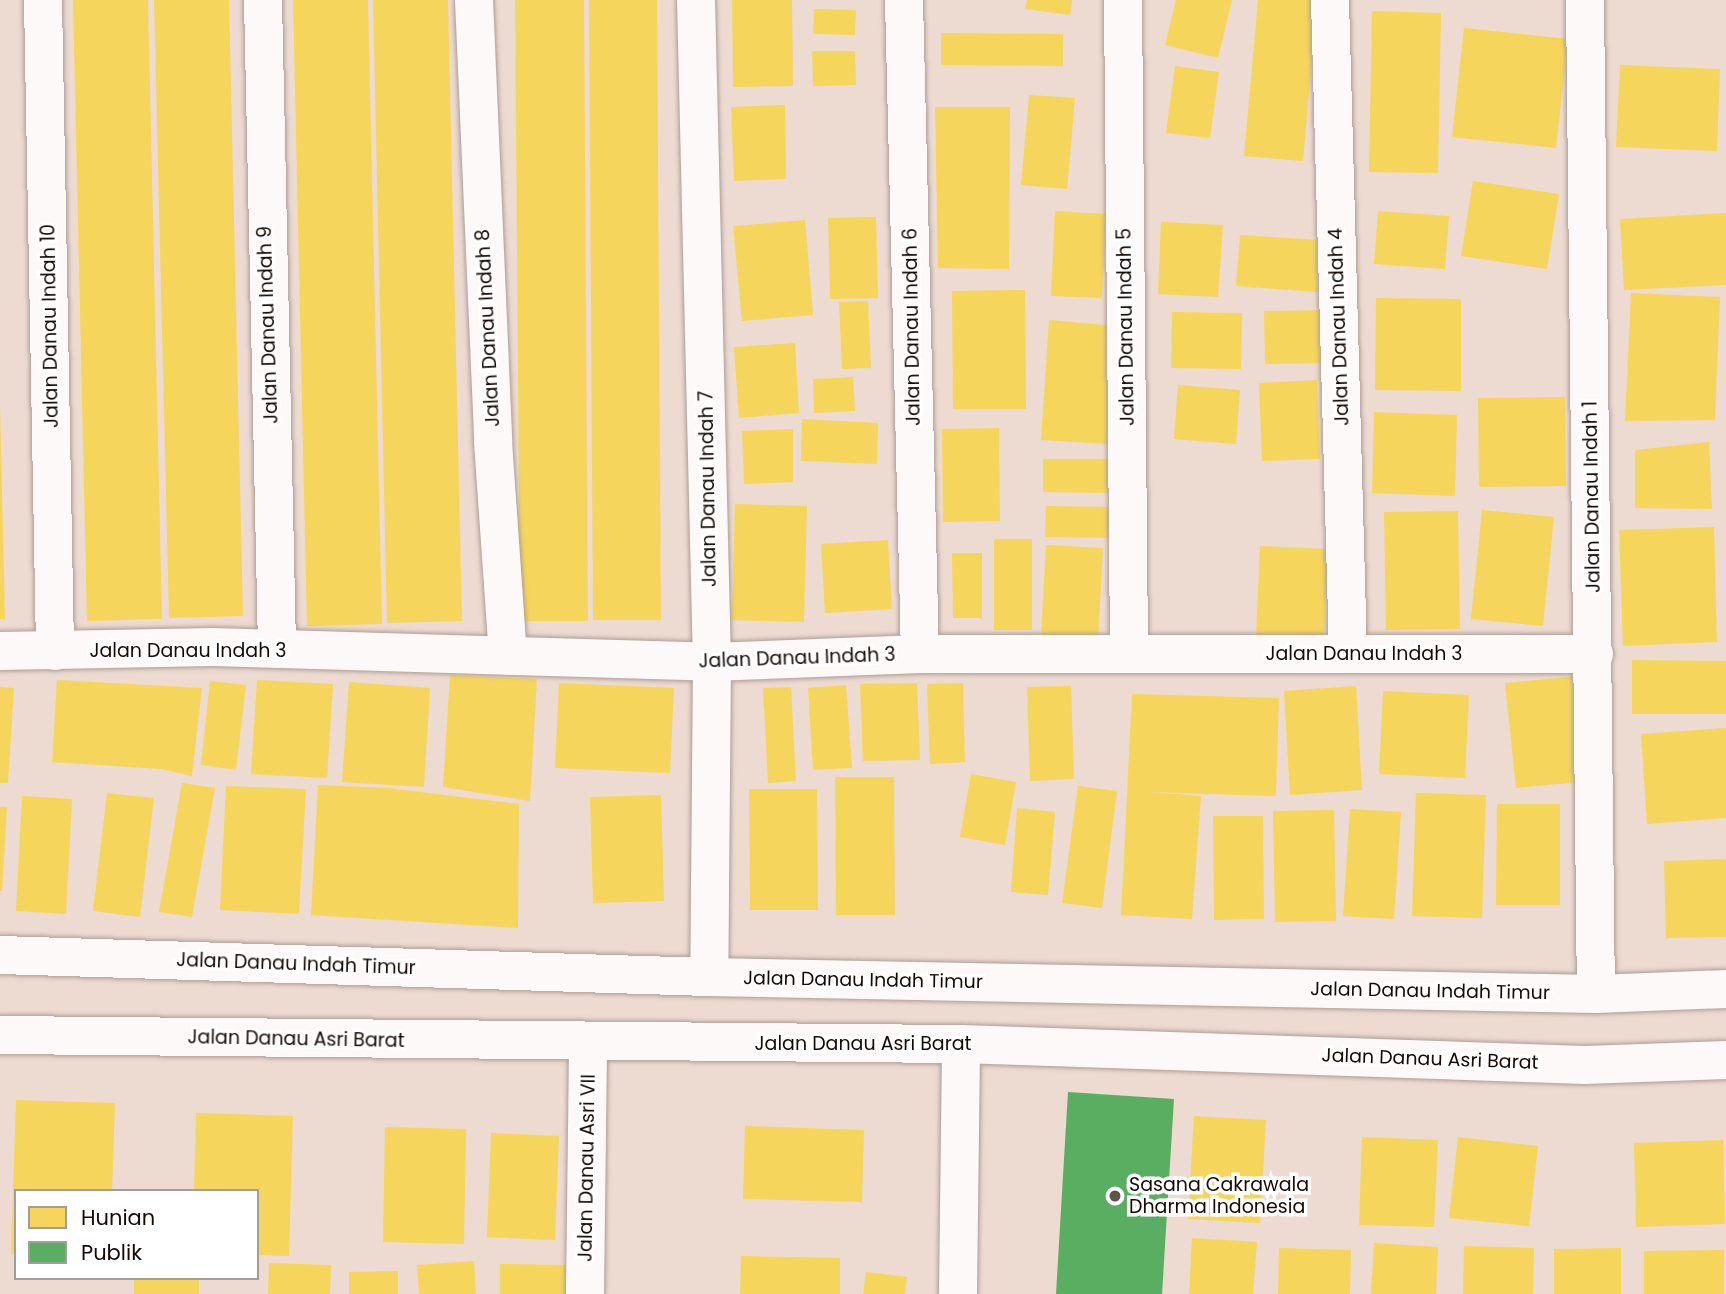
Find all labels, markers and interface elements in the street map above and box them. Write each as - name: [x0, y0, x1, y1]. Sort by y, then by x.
- street label: Jalan Danau Indah 10: [37, 224, 63, 428]
- street label: Jalan Danau Indah 9: [253, 226, 283, 424]
- street label: Jalan Danau Indah 6: [899, 228, 925, 426]
- street label: Jalan Danau Indah 5: [1113, 228, 1139, 426]
- street label: Jalan Danau Indah 4: [1324, 228, 1354, 426]
- street label: Jalan Danau Indah 8: [471, 229, 505, 427]
- street label: Jalan Danau Indah 7: [695, 391, 721, 587]
- street label: Jalan Danau Indah 1: [1579, 401, 1605, 593]
- street label: Jalan Danau Indah 3: [89, 640, 287, 662]
- street label: Jalan Danau Indah 3: [698, 643, 896, 673]
- street label: Jalan Danau Indah 3: [1265, 643, 1463, 665]
- street label: Jalan Danau Indah Timur: [176, 948, 416, 980]
- street label: Jalan Danau Indah Timur: [743, 967, 983, 993]
- street label: Jalan Danau Indah Timur: [1310, 978, 1550, 1004]
- street label: Jalan Danau Asri Barat: [187, 1026, 405, 1052]
- street label: Jalan Danau Asri Barat: [754, 1033, 972, 1055]
- street label: Jalan Danau Asri Barat: [1321, 1044, 1539, 1074]
- street label: Jalan Danau Asri VII: [574, 1074, 600, 1262]
- place label: Sasana Cakrawala Dharma Indonesia: [1129, 1174, 1309, 1218]
- marker: Sasana Cakrawala Dharma Indonesia: [1107, 1188, 1123, 1204]
- legend: [14, 1189, 259, 1280]
- text: Hunian: [81, 1203, 155, 1232]
- text: Publik: [81, 1238, 142, 1267]

